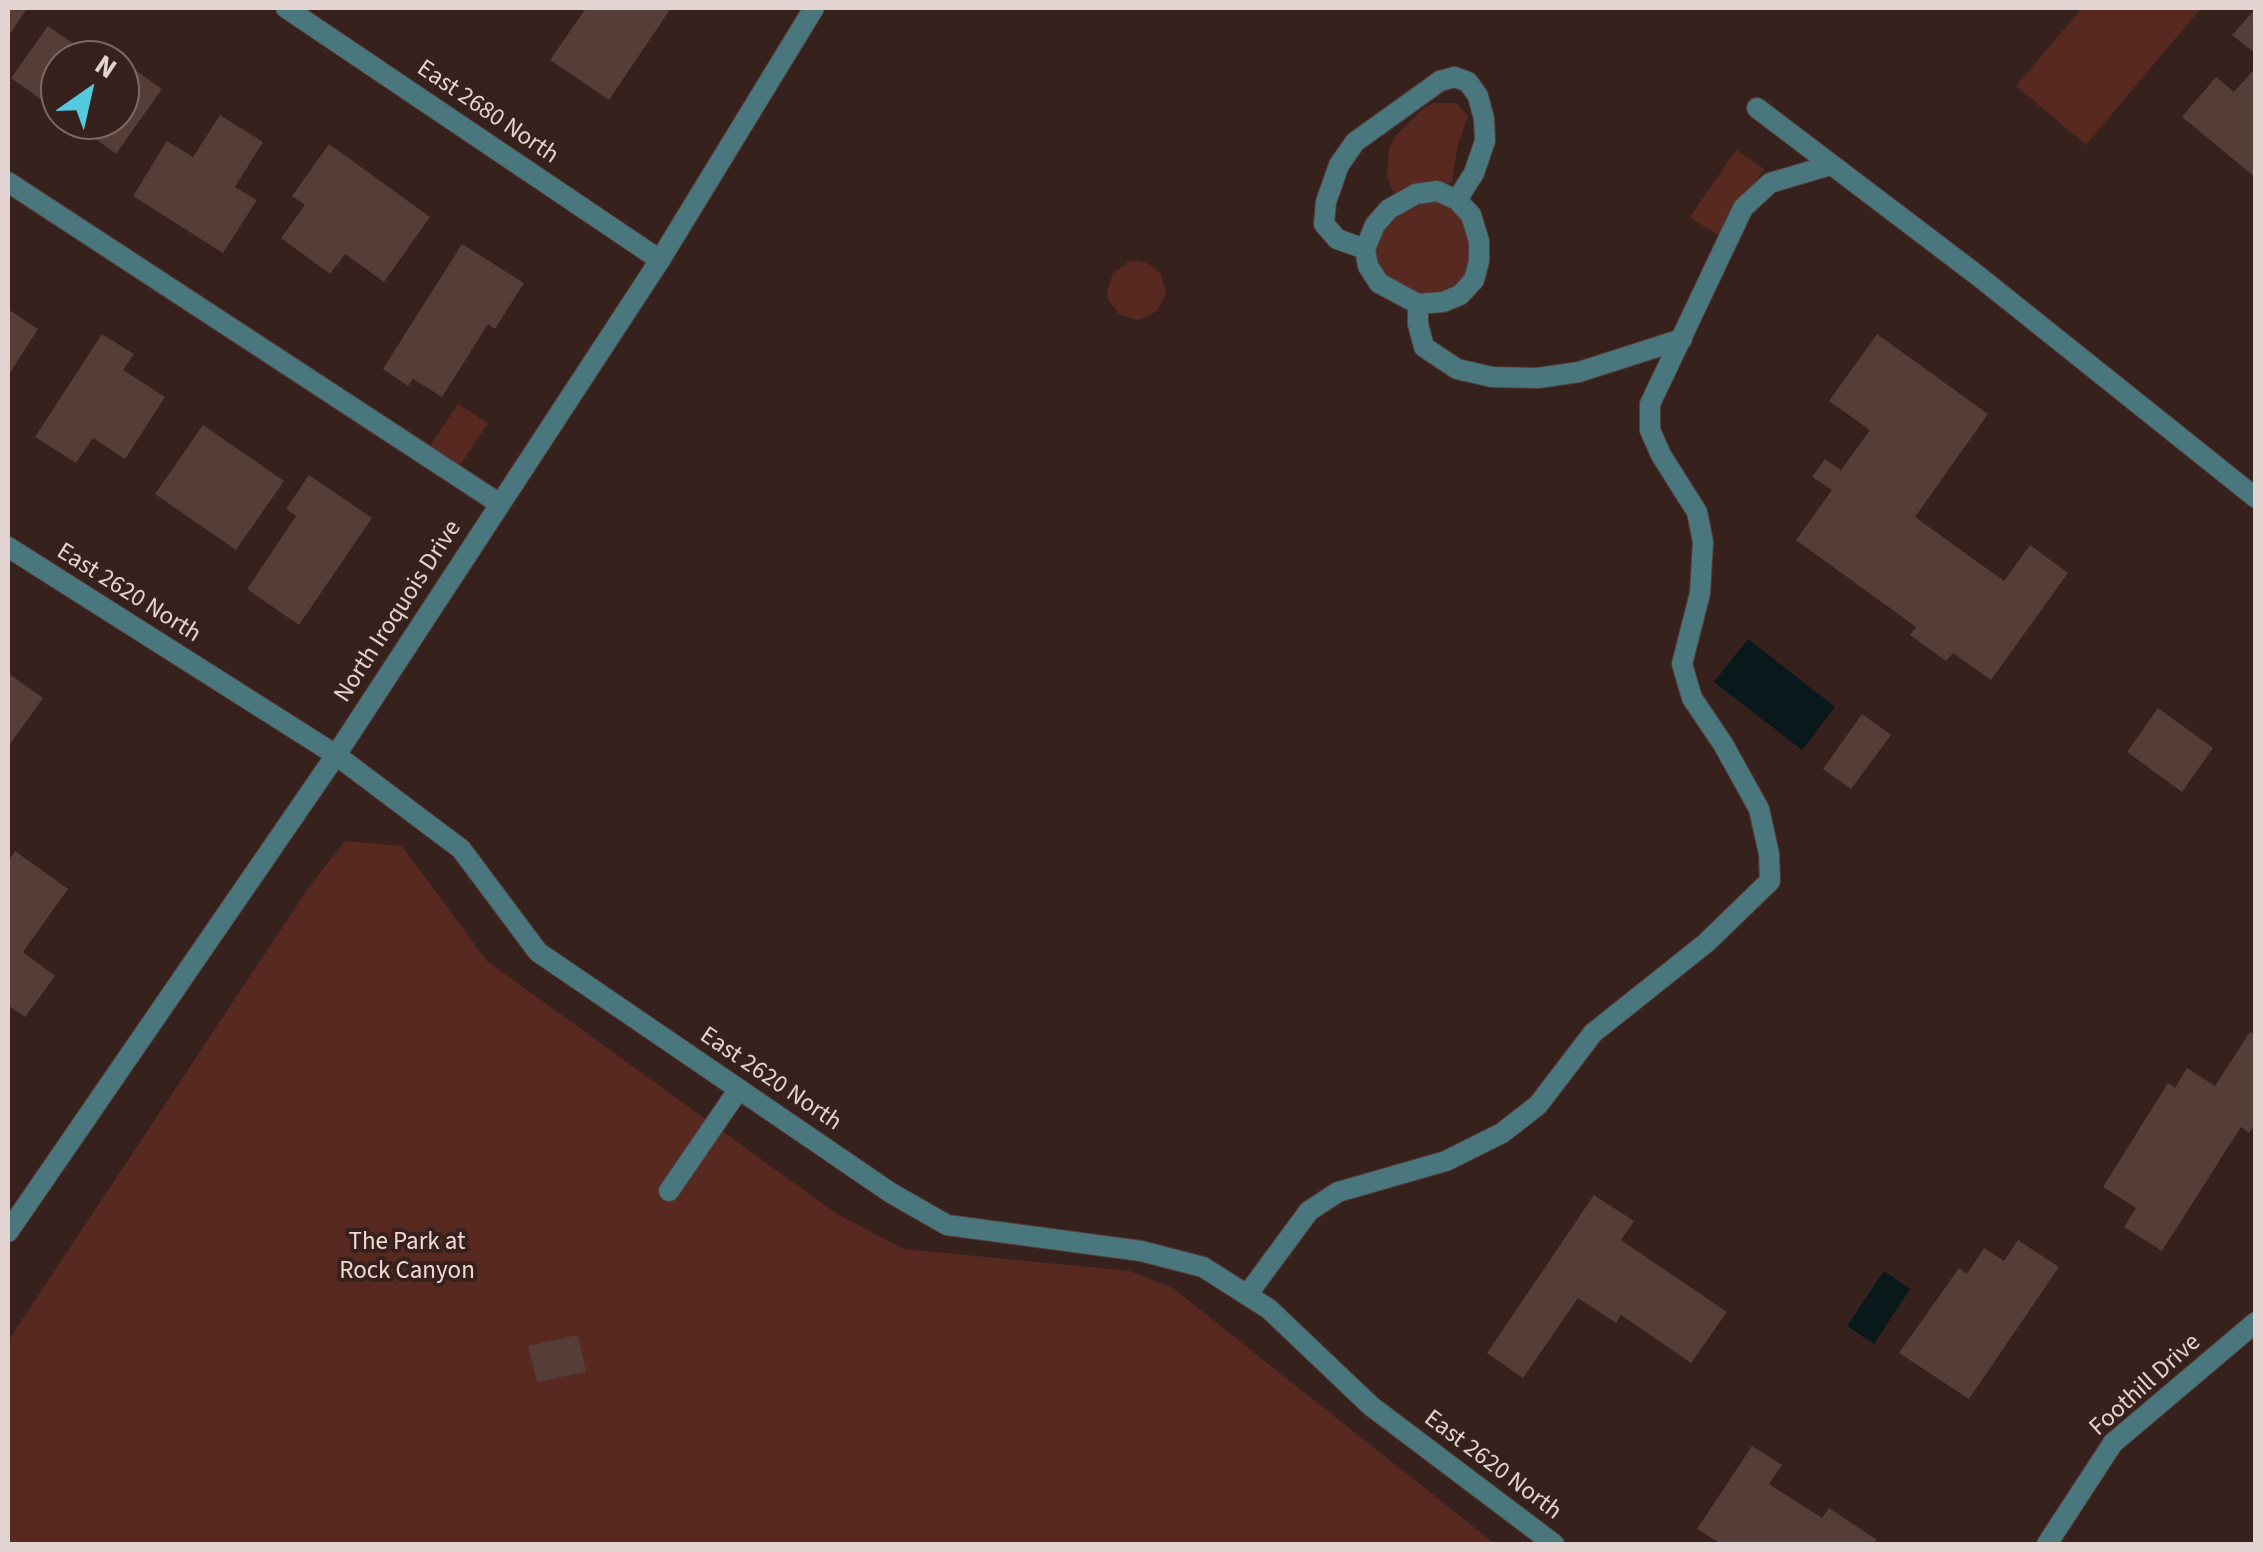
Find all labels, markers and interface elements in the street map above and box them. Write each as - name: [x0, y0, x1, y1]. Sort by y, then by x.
- north arrow: [40, 40, 140, 140]
- text: N: [87, 45, 125, 89]
- street label: East 2680 North: [410, 55, 564, 171]
- street label: North Iroquois Drive: [329, 515, 469, 709]
- street label: East 2620 North: [50, 538, 206, 650]
- street label: East 2620 North: [693, 1022, 847, 1138]
- park label: The Park at Rock Canyon: [339, 1229, 475, 1288]
- street label: Foothill Drive: [2084, 1328, 2208, 1444]
- street label: East 2620 North: [1417, 1405, 1567, 1527]

